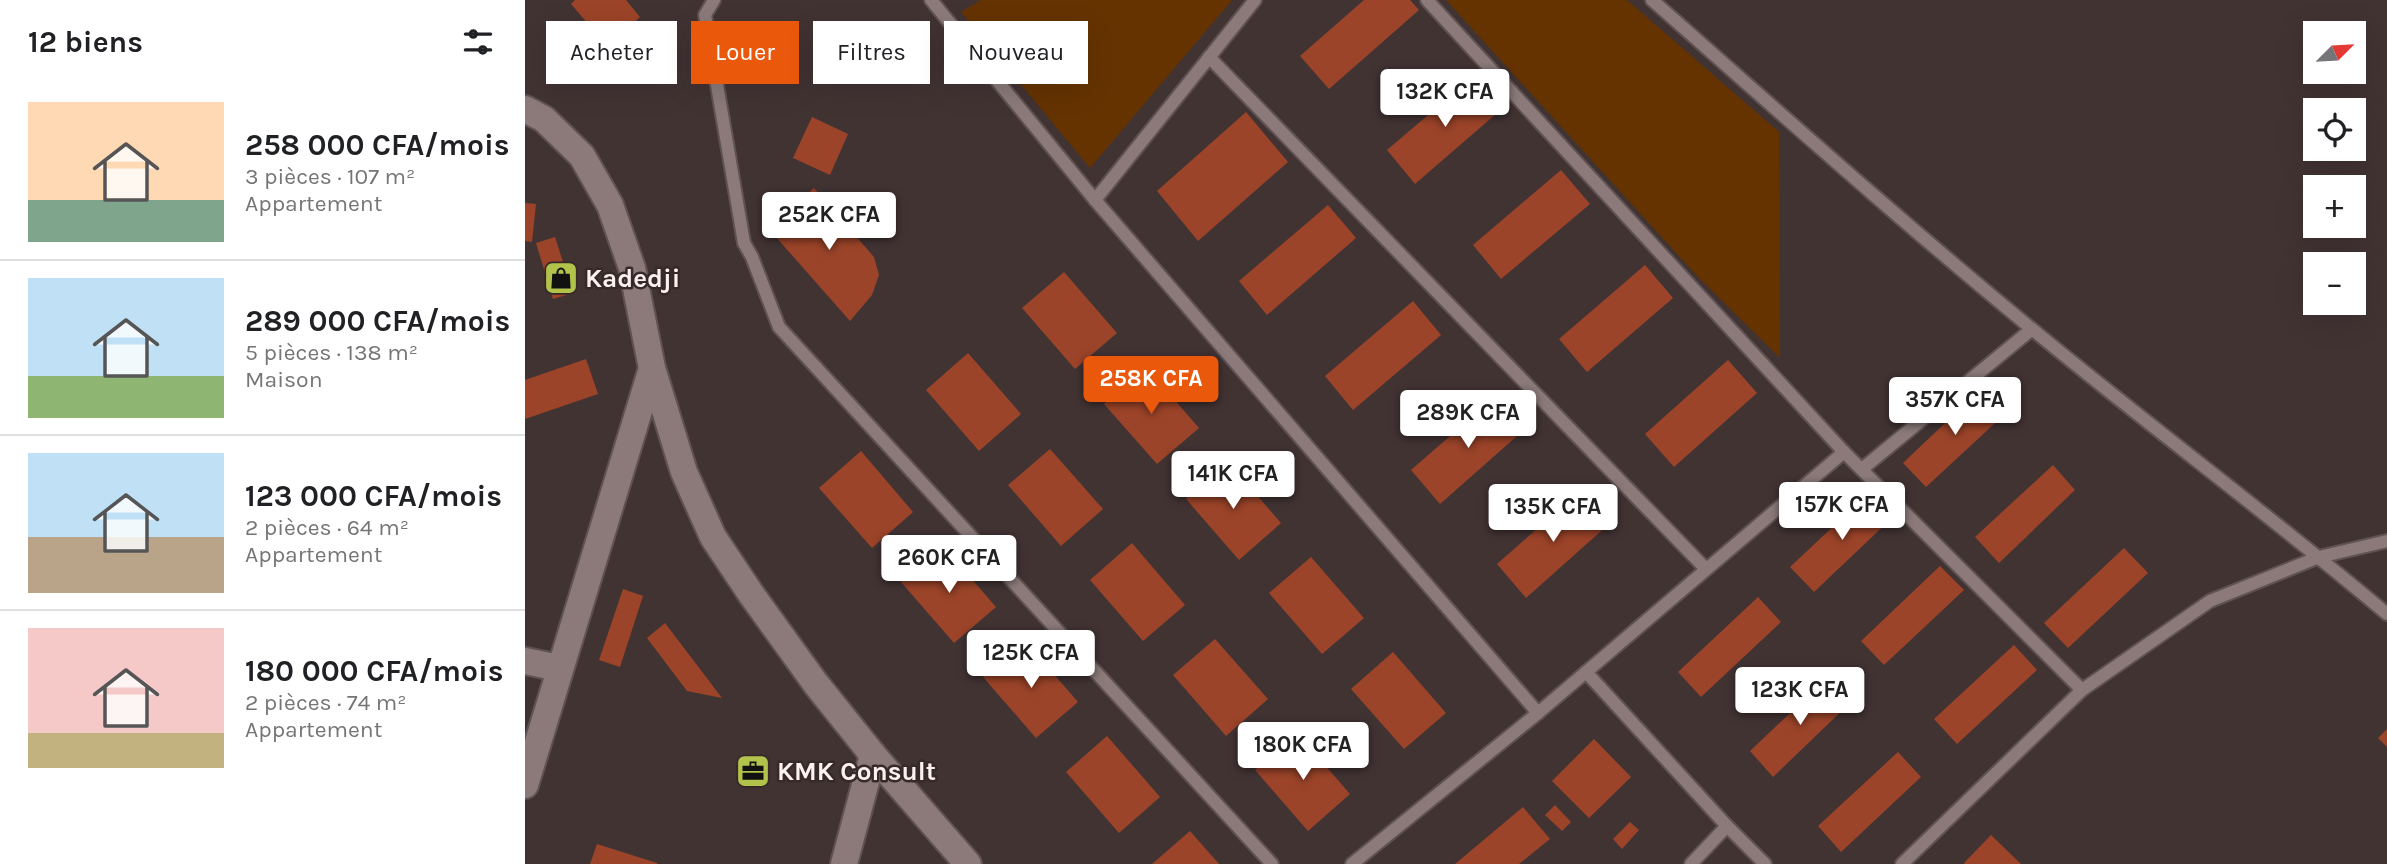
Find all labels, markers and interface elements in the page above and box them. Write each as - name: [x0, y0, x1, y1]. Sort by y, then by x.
- chip: Acheter: [546, 21, 677, 84]
- chip: Louer: [691, 21, 799, 84]
- chip: Filtres: [813, 21, 930, 84]
- chip: Nouveau: [944, 21, 1088, 84]
- north arrow: [2303, 21, 2366, 84]
- map controls: [2303, 21, 2366, 315]
- icon: filters: [459, 23, 497, 61]
- text: 12 biens: [28, 24, 143, 60]
- pin: 132K CFA: [1373, 69, 1517, 129]
- text: 132K CFA: [1396, 78, 1494, 105]
- button: locate: [2303, 98, 2366, 161]
- text: 258 000 CFA/mois: [245, 127, 510, 163]
- icon: home: [84, 130, 168, 214]
- text: 3 pièces · 107 m²: [245, 163, 415, 190]
- button: +: [2303, 175, 2366, 238]
- text: Appartement: [245, 190, 382, 217]
- pin: 252K CFA: [757, 192, 901, 252]
- text: 252K CFA: [778, 201, 880, 228]
- button: −: [2303, 252, 2366, 315]
- shop icon: Kadedji: [542, 259, 580, 297]
- place label: Kadedji: [585, 263, 680, 294]
- text: 289 000 CFA/mois: [245, 303, 510, 339]
- icon: home: [84, 306, 168, 390]
- text: 5 pièces · 138 m²: [245, 339, 418, 366]
- pin: 258K CFA: [1079, 356, 1223, 416]
- text: 258K CFA: [1099, 365, 1203, 392]
- text: Maison: [245, 366, 323, 393]
- pin: 357K CFA: [1883, 378, 2027, 437]
- text: 357K CFA: [1905, 386, 2005, 413]
- pin: 289K CFA: [1396, 391, 1540, 450]
- text: 289K CFA: [1416, 399, 1520, 426]
- pin: 141K CFA: [1161, 452, 1305, 511]
- text: 141K CFA: [1188, 460, 1278, 487]
- text: 123 000 CFA/mois: [245, 478, 502, 514]
- icon: home: [84, 481, 168, 565]
- pin: 157K CFA: [1770, 482, 1914, 542]
- pin: 135K CFA: [1481, 484, 1625, 544]
- text: 157K CFA: [1795, 491, 1889, 518]
- text: 135K CFA: [1505, 493, 1601, 520]
- text: 2 pièces · 64 m²: [245, 514, 409, 541]
- pin: 260K CFA: [877, 536, 1021, 595]
- text: Appartement: [245, 541, 382, 568]
- text: 260K CFA: [897, 544, 1001, 571]
- pin: 125K CFA: [959, 630, 1103, 690]
- text: 125K CFA: [983, 639, 1079, 666]
- text: 180 000 CFA/mois: [245, 653, 504, 689]
- icon: home: [84, 656, 168, 740]
- pin: 123K CFA: [1728, 668, 1872, 727]
- text: 123K CFA: [1751, 676, 1849, 703]
- text: 2 pièces · 74 m²: [245, 689, 407, 716]
- text: Appartement: [245, 716, 382, 743]
- pin: 180K CFA: [1231, 722, 1375, 782]
- text: 180K CFA: [1254, 731, 1352, 758]
- office icon: KMK Consult: [734, 752, 772, 790]
- place label: KMK Consult: [777, 756, 936, 787]

